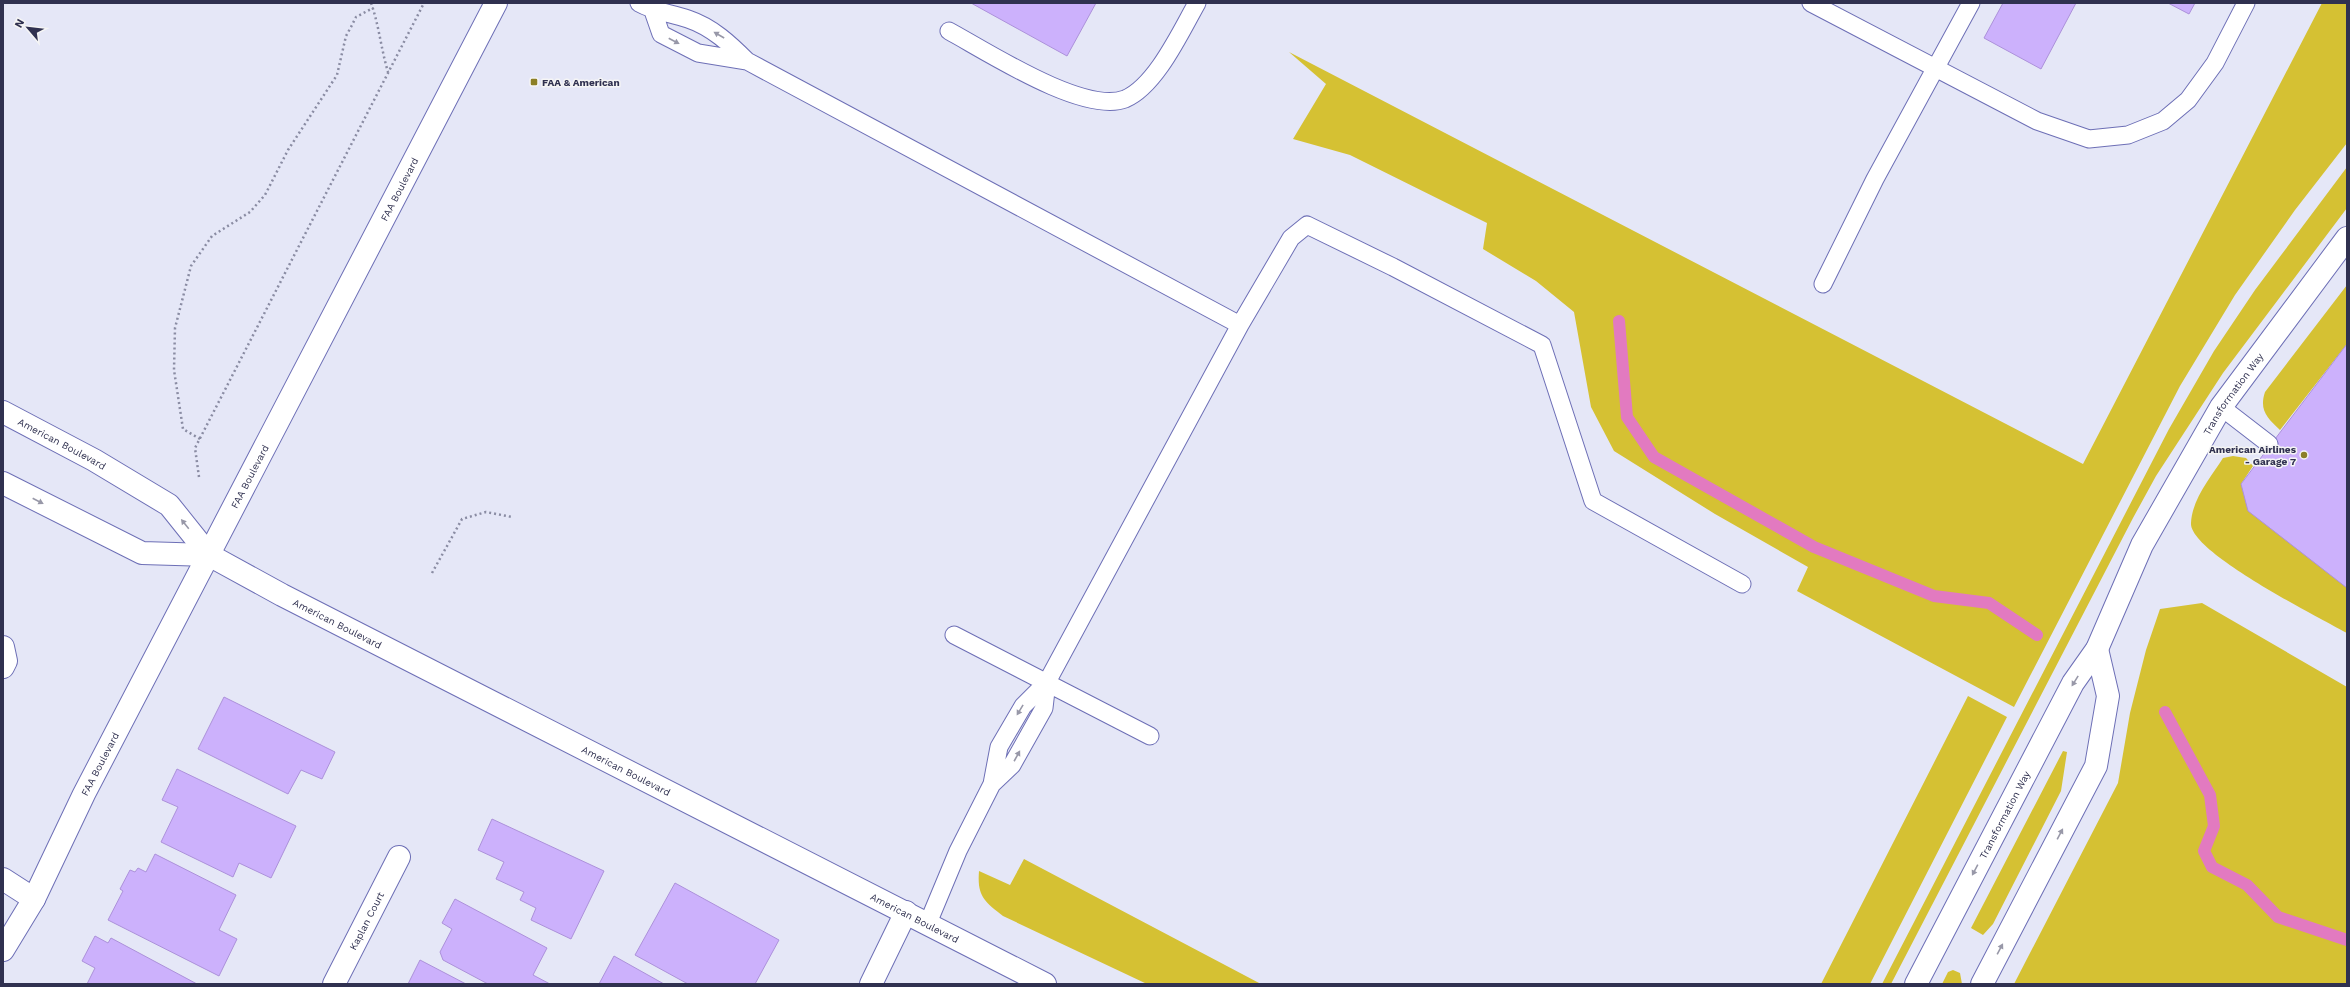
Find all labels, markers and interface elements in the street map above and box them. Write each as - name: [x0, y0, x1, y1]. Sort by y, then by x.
- north arrow: [8, 8, 48, 48]
- text: N: [12, 17, 27, 30]
- one-way arrow: [713, 31, 725, 38]
- one-way arrow: [668, 37, 679, 44]
- marker: FAA & American: [529, 77, 539, 87]
- place label: FAA & American: [542, 77, 620, 88]
- street label: FAA Boulevard: [378, 156, 420, 223]
- street label: Transformation Way: [2201, 350, 2266, 437]
- street label: American Boulevard: [16, 416, 108, 471]
- street label: FAA Boulevard: [228, 443, 270, 510]
- place label: American Airlines - Garage 7: [2209, 444, 2297, 467]
- marker: American Airlines - Garage 7: [2299, 450, 2309, 460]
- one-way arrow: [32, 498, 44, 504]
- one-way arrow: [180, 519, 189, 530]
- street label: American Boulevard: [291, 596, 384, 650]
- one-way arrow: [2071, 676, 2079, 686]
- one-way arrow: [1017, 704, 1024, 716]
- street label: FAA Boulevard: [79, 730, 121, 797]
- street label: American Boulevard: [580, 743, 672, 798]
- one-way arrow: [1014, 750, 1021, 761]
- street label: Transformation Way: [1977, 768, 2032, 860]
- one-way arrow: [2057, 828, 2064, 840]
- one-way arrow: [1972, 864, 1979, 876]
- street label: Kaplan Court: [347, 889, 386, 952]
- street label: American Boulevard: [869, 891, 961, 945]
- one-way arrow: [1997, 944, 2003, 955]

